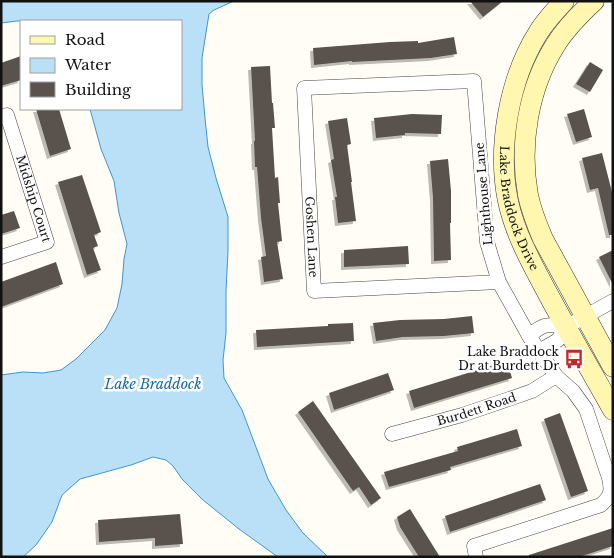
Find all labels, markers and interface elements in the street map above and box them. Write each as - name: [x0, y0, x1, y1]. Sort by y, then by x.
- legend: [20, 20, 182, 110]
- text: Road: [65, 30, 105, 49]
- text: Water: [64, 55, 112, 74]
- text: Building: [65, 80, 132, 99]
- street label: Lighthouse Lane: [472, 142, 495, 246]
- street label: Lake Braddock Drive: [497, 145, 542, 273]
- street label: Midship Court: [13, 153, 55, 244]
- street label: Goshen Lane: [302, 196, 321, 278]
- place label: Lake Braddock Dr at Burdett Dr: [458, 344, 560, 373]
- bus stop icon: Lake Braddock Dr at Burdett Dr: [563, 348, 585, 370]
- water label: Lake Braddock: [104, 375, 201, 393]
- street label: Burdett Road: [435, 389, 518, 428]

